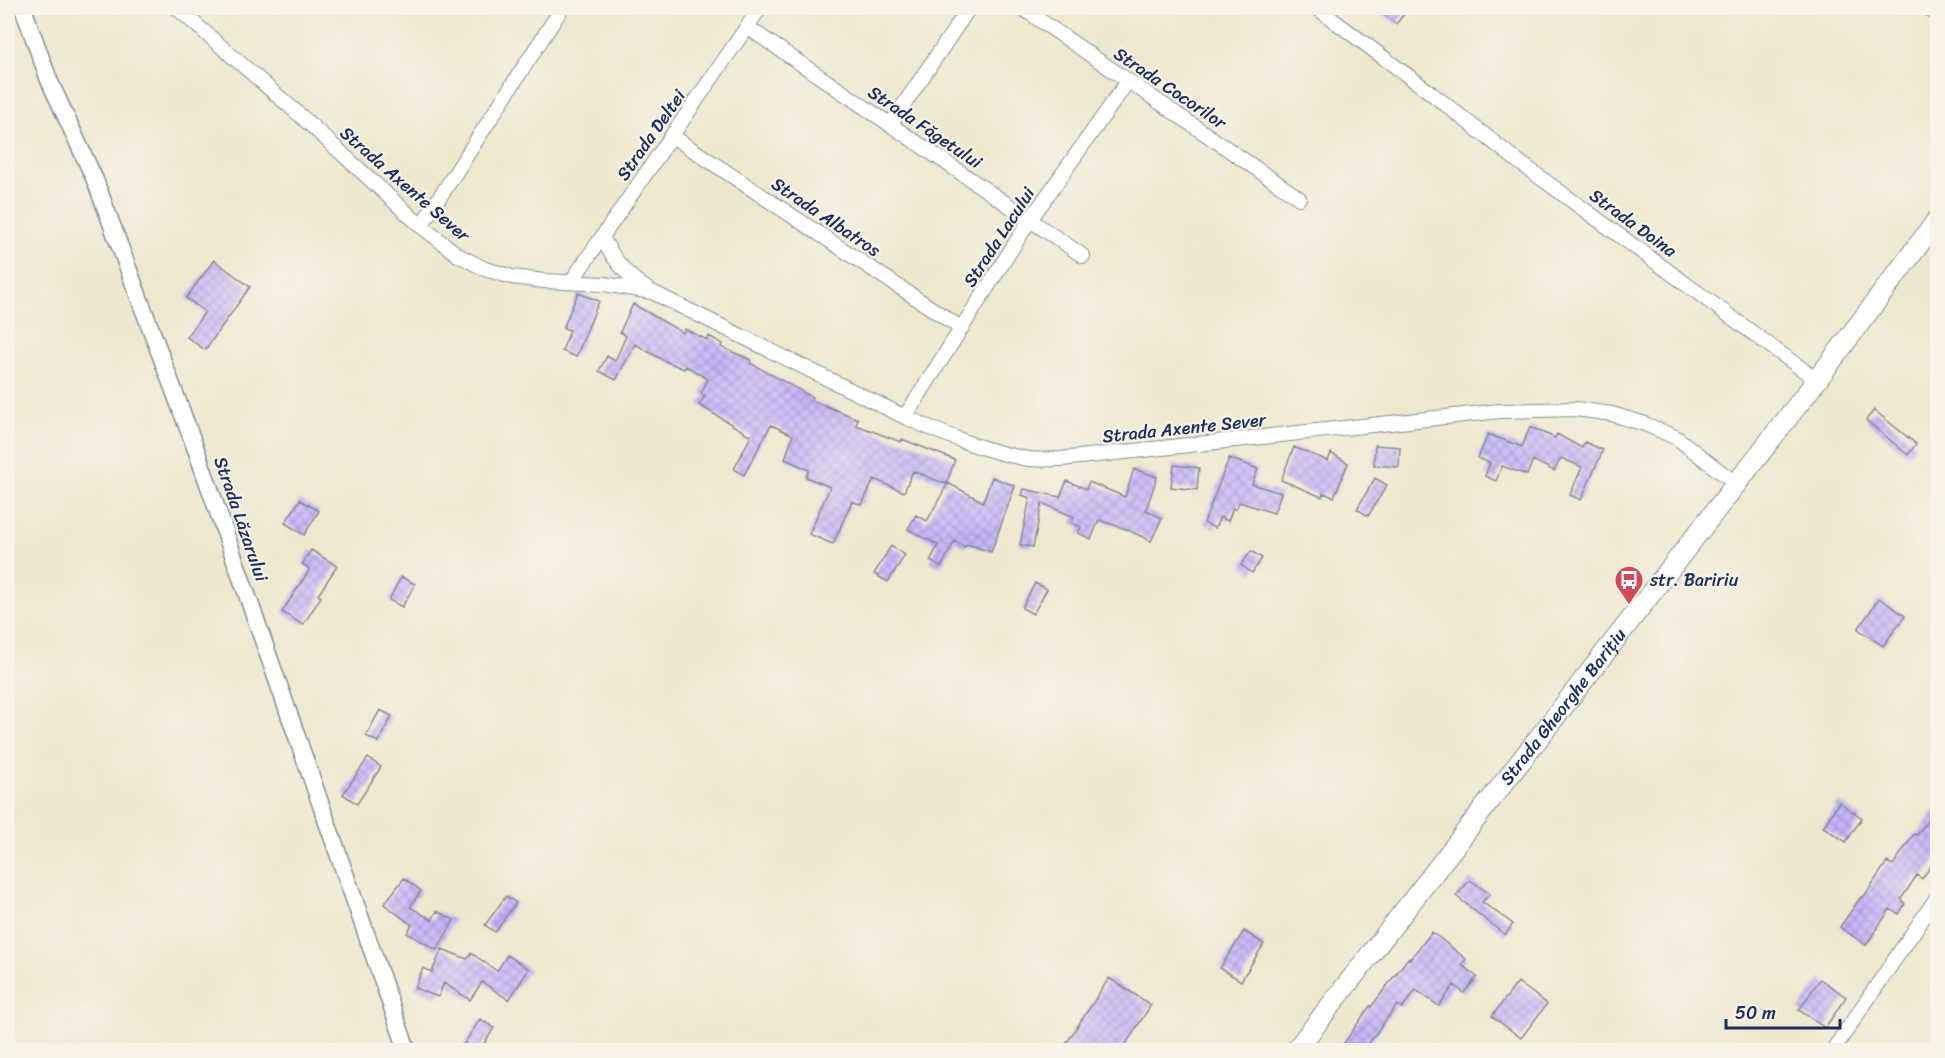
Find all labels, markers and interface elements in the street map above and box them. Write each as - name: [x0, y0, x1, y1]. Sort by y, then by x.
- street label: Strada Cocorilor: [1107, 38, 1235, 139]
- street label: Strada Făgetului: [861, 77, 990, 178]
- street label: Strada Deltei: [608, 82, 695, 187]
- street label: Strada Axente Sever: [332, 118, 479, 251]
- street label: Strada Albatros: [765, 168, 888, 266]
- street label: Strada Lacului: [954, 179, 1044, 294]
- street label: Strada Doina: [1582, 180, 1685, 267]
- street label: Strada Axente Sever: [1101, 403, 1269, 453]
- street label: Strada Lăzarului: [205, 452, 278, 587]
- bus stop icon: str. Baririu: [1613, 564, 1645, 606]
- place label: str. Baririu: [1649, 564, 1739, 596]
- street label: Strada Gheorghe Barițiu: [1491, 621, 1635, 792]
- scale bar: [1726, 992, 1840, 1030]
- text: 50 m: [1735, 997, 1776, 1029]

